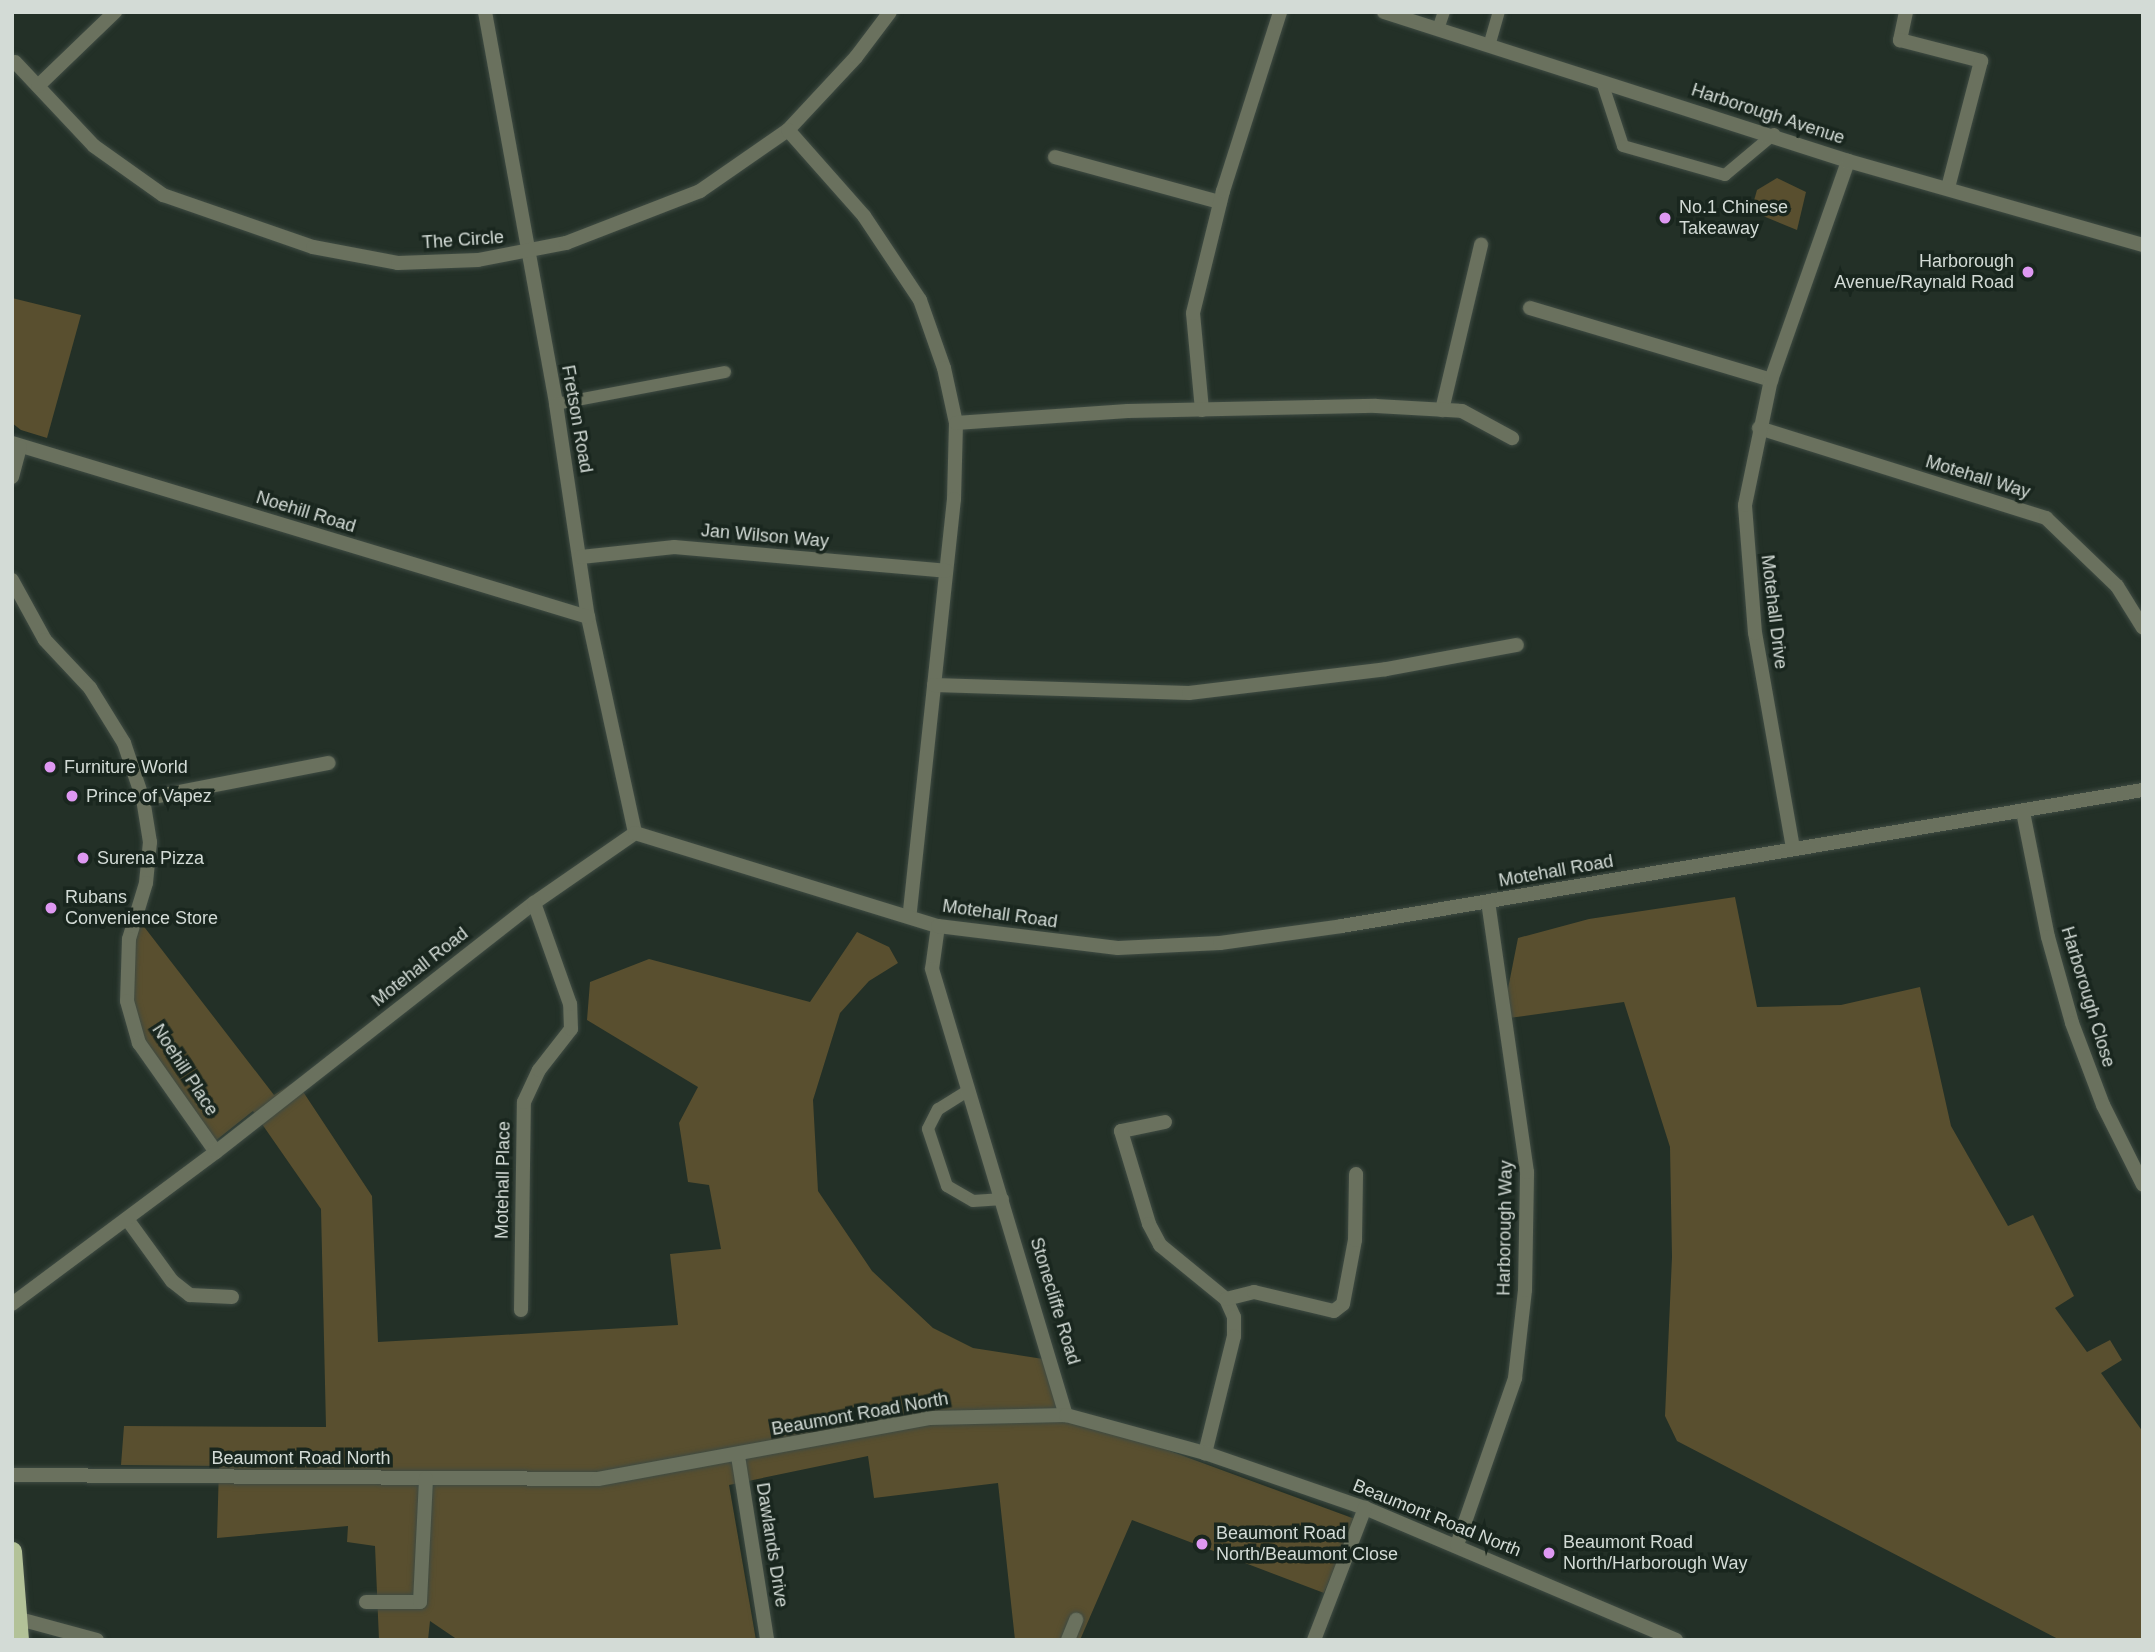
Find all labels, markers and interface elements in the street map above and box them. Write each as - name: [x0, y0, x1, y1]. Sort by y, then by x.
- street label: Harborough Avenue: [1688, 79, 1848, 149]
- place label: No.1 Chinese Takeaway: [1679, 197, 1788, 240]
- marker: No.1 Chinese Takeaway: [1657, 210, 1673, 226]
- street label: The Circle: [421, 226, 505, 254]
- place label: Harborough Avenue/Raynald Road: [1834, 251, 2014, 294]
- marker: Harborough Avenue/Raynald Road: [2020, 264, 2036, 280]
- street label: Fretson Road: [557, 363, 597, 475]
- street label: Motehall Way: [1923, 451, 2033, 503]
- street label: Noehill Road: [254, 487, 358, 537]
- street label: Jan Wilson Way: [700, 520, 830, 552]
- street label: Motehall Drive: [1756, 554, 1792, 670]
- place label: Furniture World: [64, 756, 188, 778]
- marker: Furniture World: [42, 759, 58, 775]
- place label: Prince of Vapez: [86, 785, 212, 807]
- marker: Prince of Vapez: [64, 788, 80, 804]
- place label: Surena Pizza: [97, 847, 204, 869]
- marker: Surena Pizza: [75, 850, 91, 866]
- street label: Motehall Road: [1497, 850, 1615, 892]
- place label: Rubans Convenience Store: [65, 887, 218, 930]
- street label: Motehall Road: [941, 895, 1059, 933]
- marker: Rubans Convenience Store: [43, 900, 59, 916]
- street label: Motehall Road: [368, 923, 472, 1011]
- street label: Harborough Close: [2056, 924, 2120, 1070]
- street label: Noehill Place: [147, 1020, 223, 1120]
- street label: Motehall Place: [491, 1121, 515, 1239]
- street label: Harborough Way: [1493, 1160, 1517, 1296]
- street label: Stonecliffe Road: [1025, 1235, 1085, 1367]
- street label: Beaumont Road North: [770, 1388, 950, 1440]
- street label: Beaumont Road North: [211, 1447, 391, 1469]
- street label: Beaumont Road North: [1350, 1474, 1524, 1562]
- street label: Dawlands Drive: [751, 1481, 793, 1609]
- place label: Beaumont Road North/Beaumont Close: [1216, 1523, 1398, 1566]
- place label: Beaumont Road North/Harborough Way: [1563, 1532, 1747, 1574]
- marker: Beaumont Road North/Beaumont Close: [1194, 1536, 1210, 1552]
- marker: Beaumont Road North/Harborough Way: [1541, 1545, 1557, 1561]

